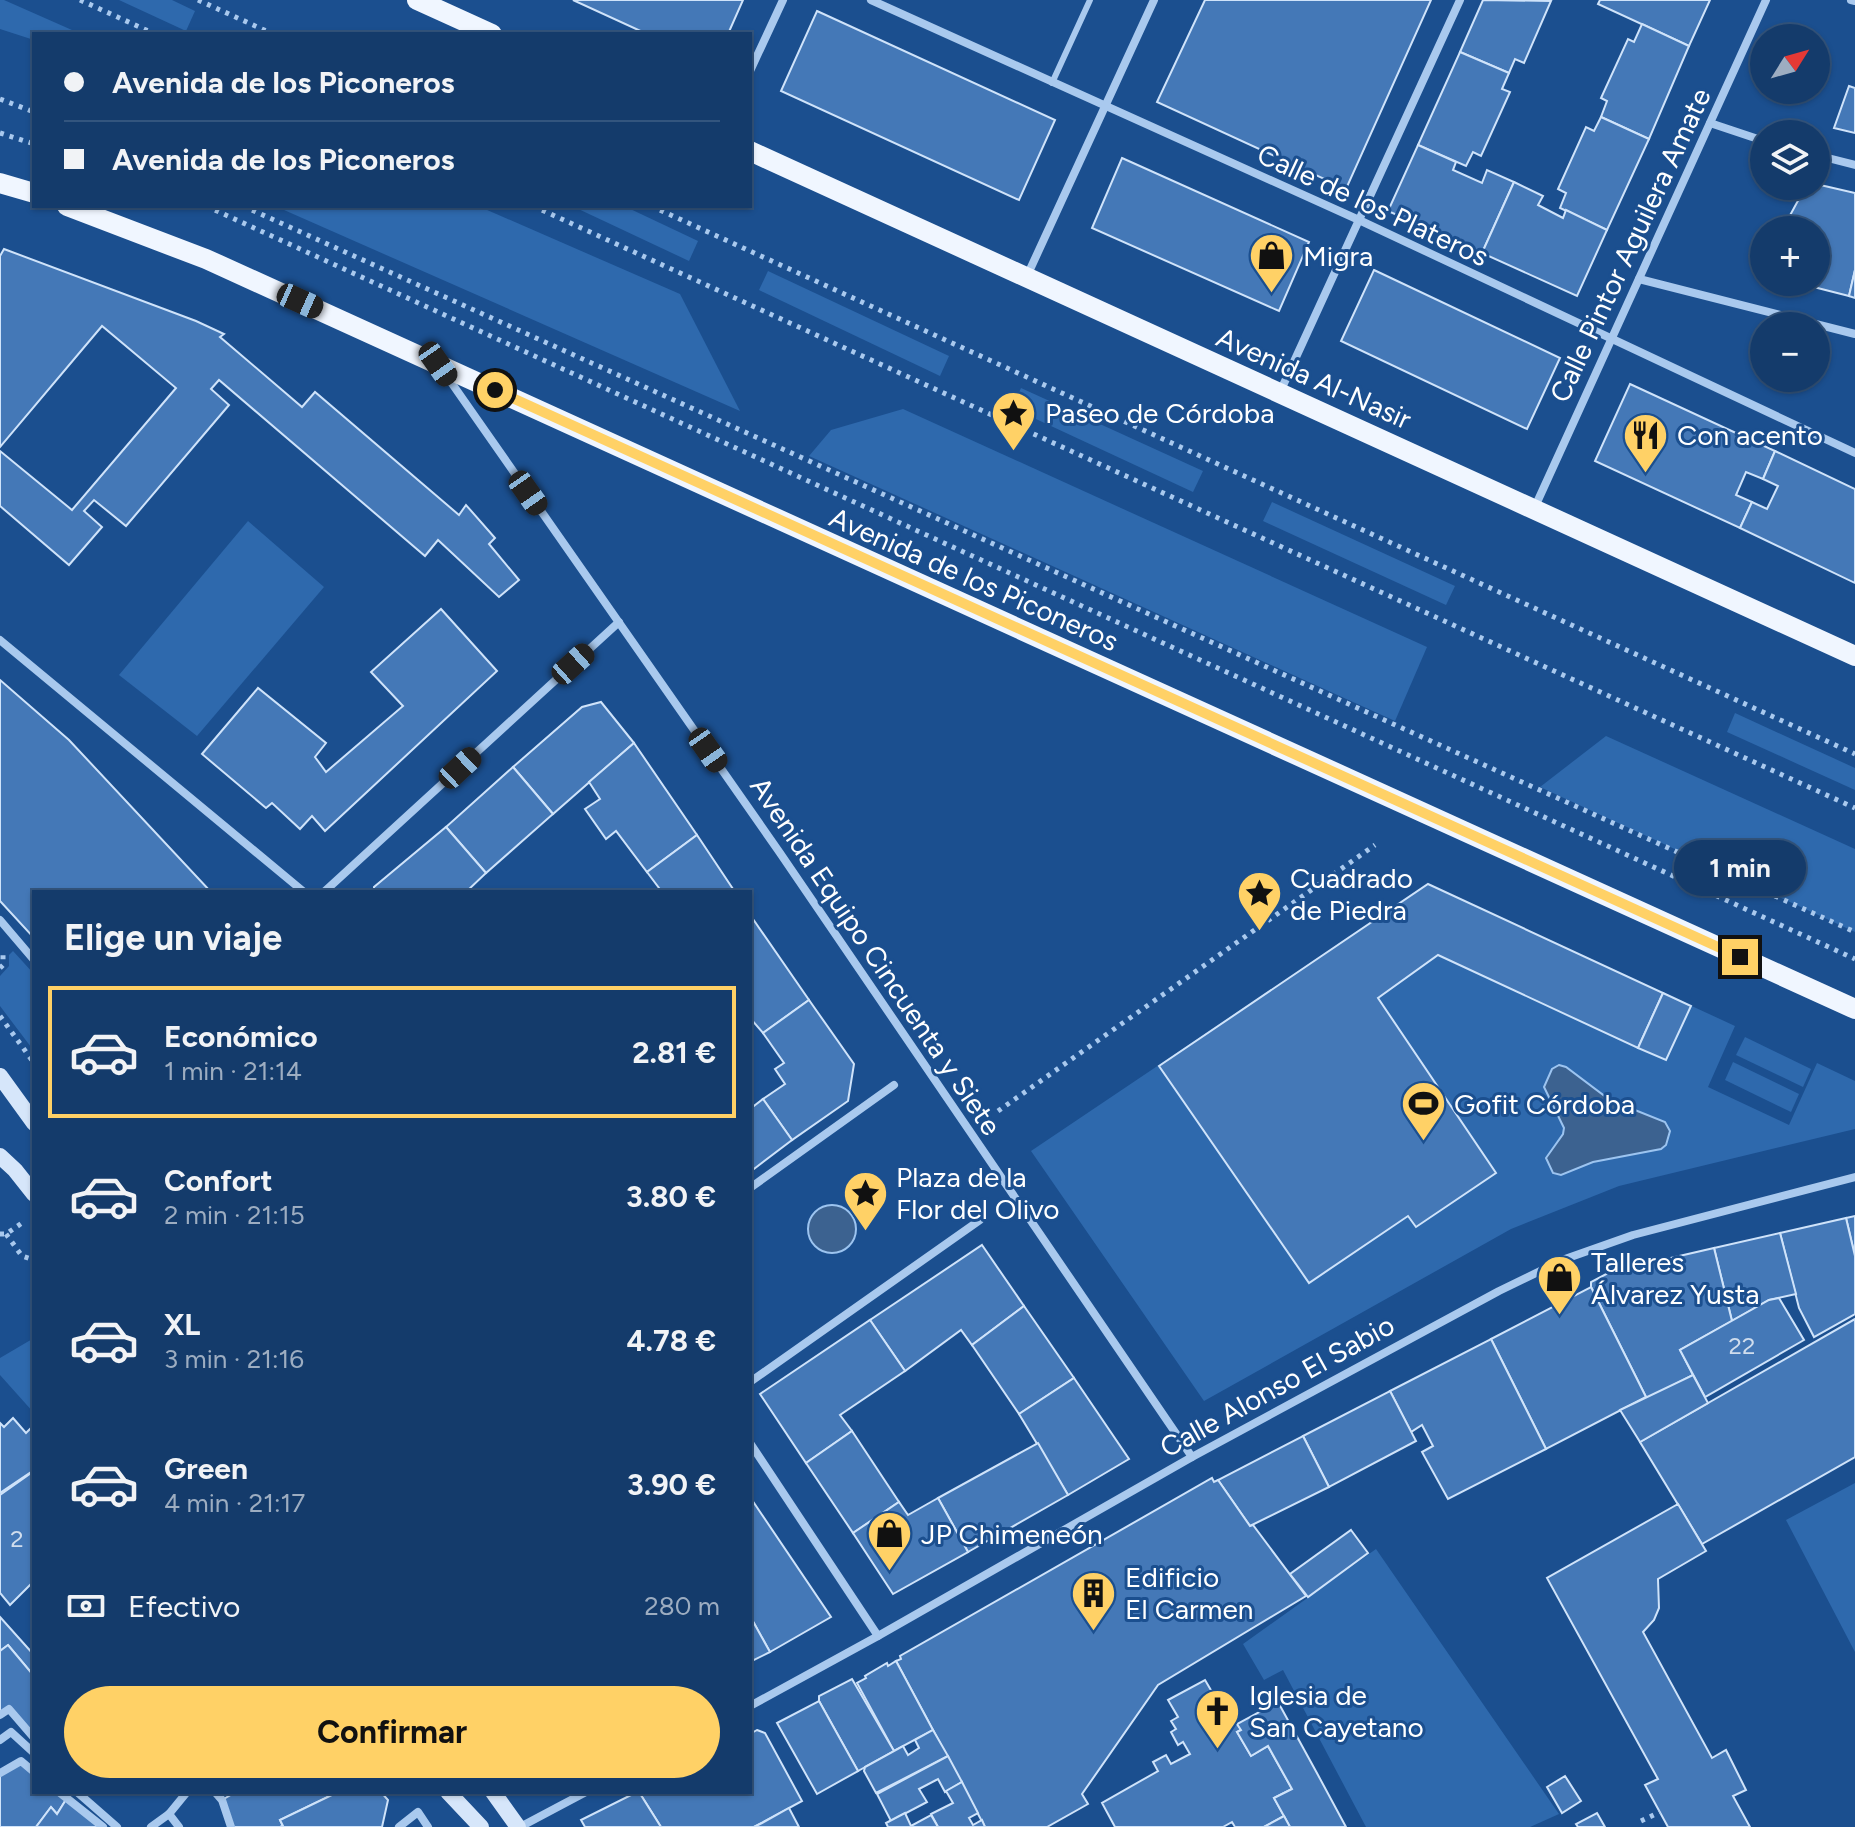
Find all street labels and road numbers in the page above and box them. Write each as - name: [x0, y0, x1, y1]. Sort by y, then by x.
- street label: Calle Pintor Aguilera Amate: [1542, 82, 1718, 408]
- street label: Calle de los Plateros: [1252, 137, 1494, 273]
- street label: Avenida Al-Nasir: [1211, 320, 1417, 436]
- street label: Avenida de los Piconeros: [824, 500, 1124, 658]
- street label: Avenida Equipo Cincuenta y Siete: [743, 770, 1009, 1142]
- street label: Calle Alonso El Sabio: [1154, 1308, 1400, 1464]

